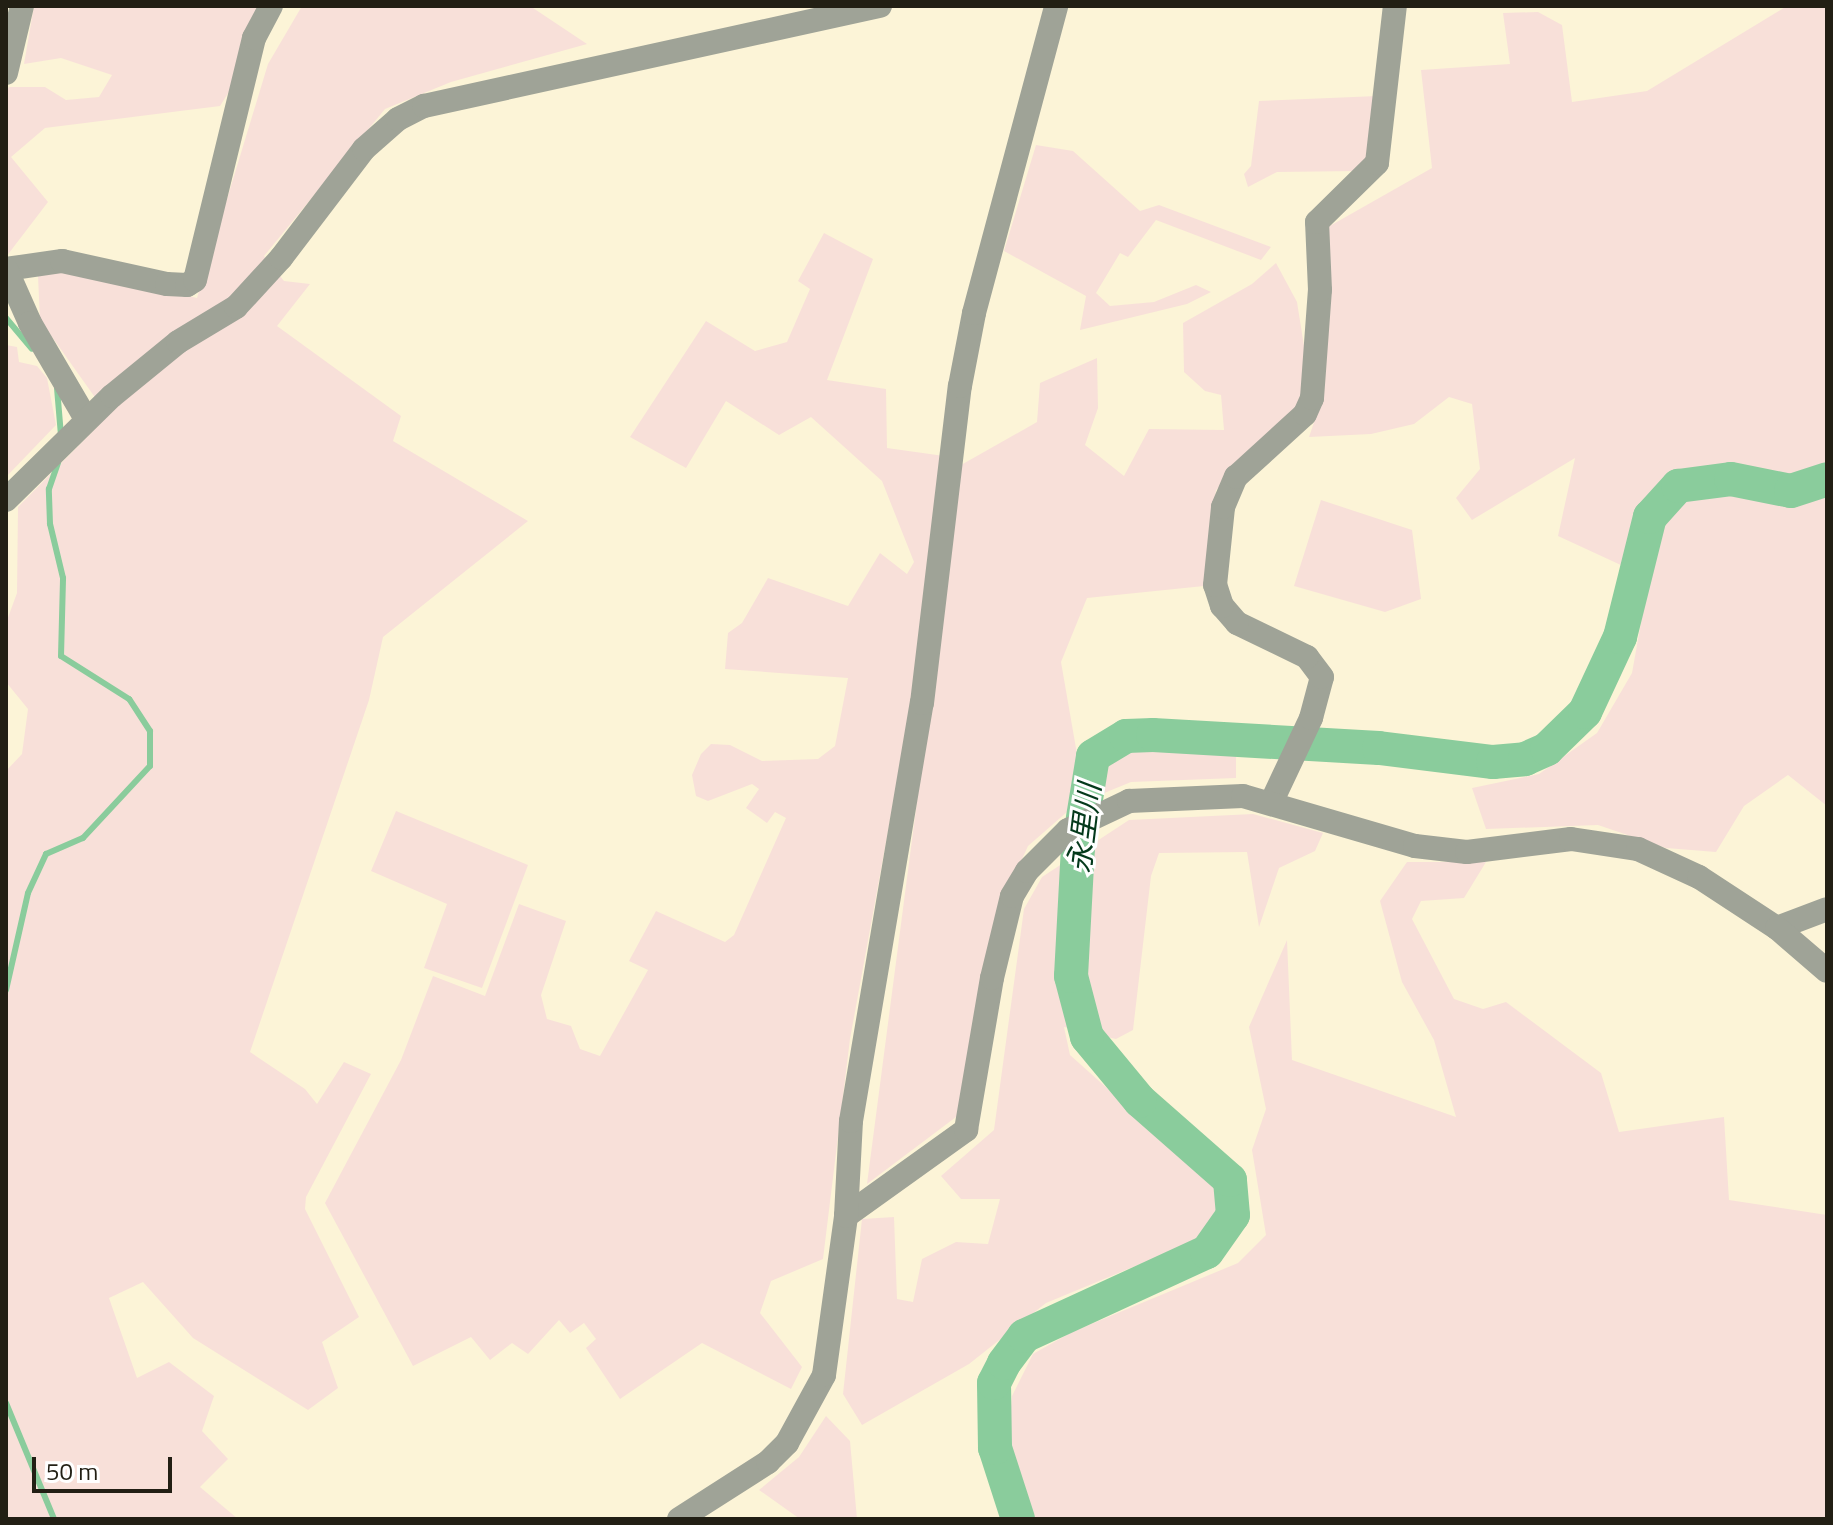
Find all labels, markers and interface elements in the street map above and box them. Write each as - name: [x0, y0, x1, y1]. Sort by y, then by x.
- water label: 永里川: [1061, 781, 1107, 875]
- scale bar: [36, 1441, 176, 1491]
- text: 50 m: [46, 1453, 98, 1489]

